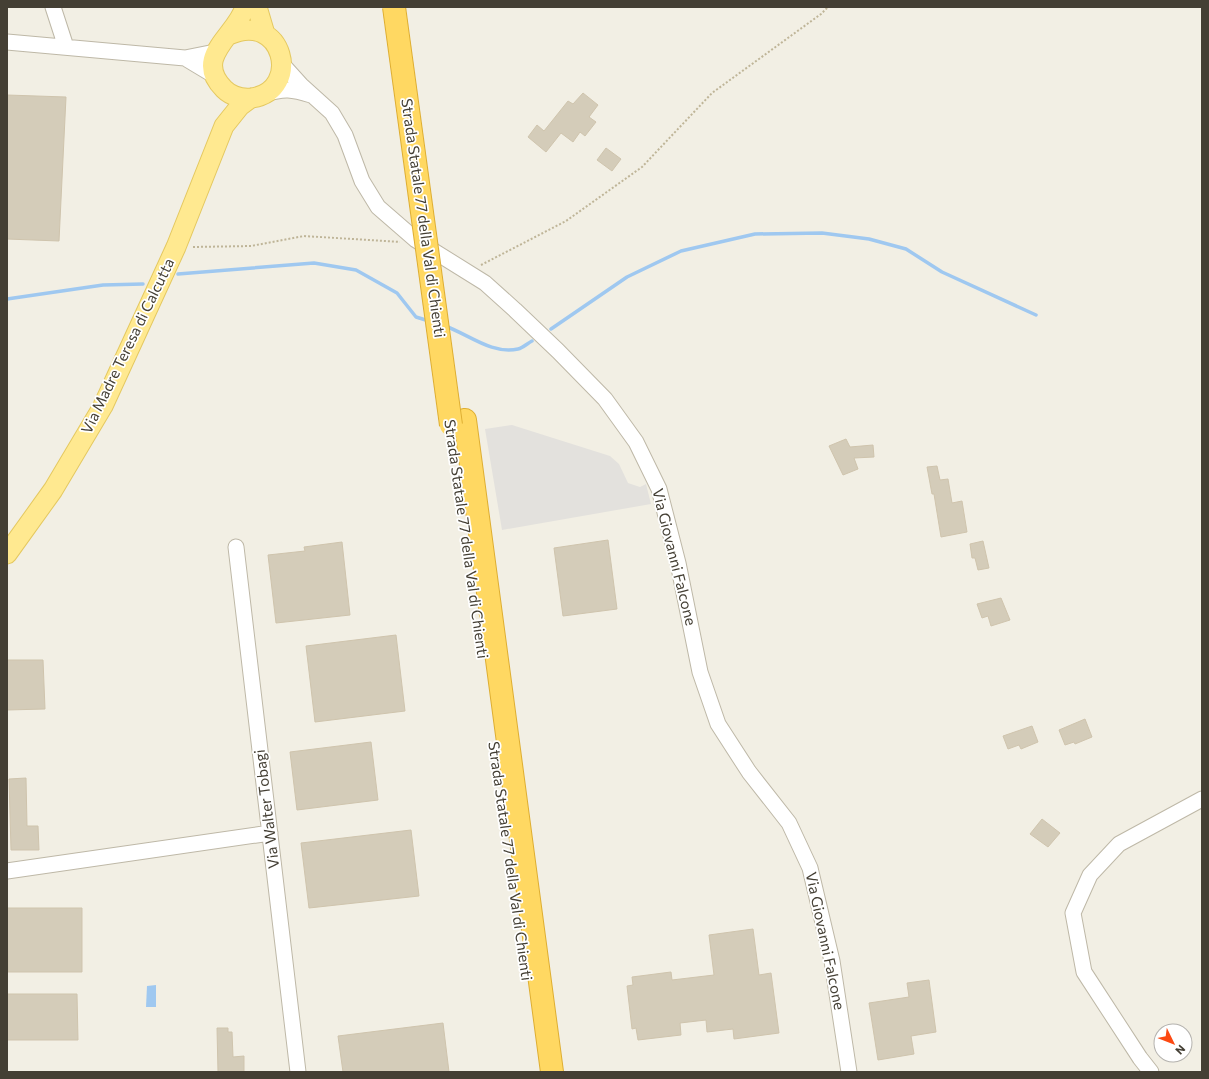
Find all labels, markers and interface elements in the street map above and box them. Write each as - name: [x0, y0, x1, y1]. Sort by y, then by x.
- street label: Strada Statale 77 della Val di Chienti: [398, 97, 450, 339]
- street label: Via Madre Teresa di Calcutta: [77, 255, 177, 436]
- street label: Strada Statale 77 della Val di Chienti: [441, 418, 493, 660]
- street label: Via Giovanni Falcone: [649, 486, 701, 627]
- street label: Strada Statale 77 della Val di Chienti: [485, 740, 537, 982]
- street label: Via Walter Tobagi: [250, 748, 282, 870]
- street label: Via Giovanni Falcone: [803, 870, 849, 1011]
- north arrow: [1153, 1023, 1193, 1063]
- text: N: [1173, 1043, 1188, 1058]

